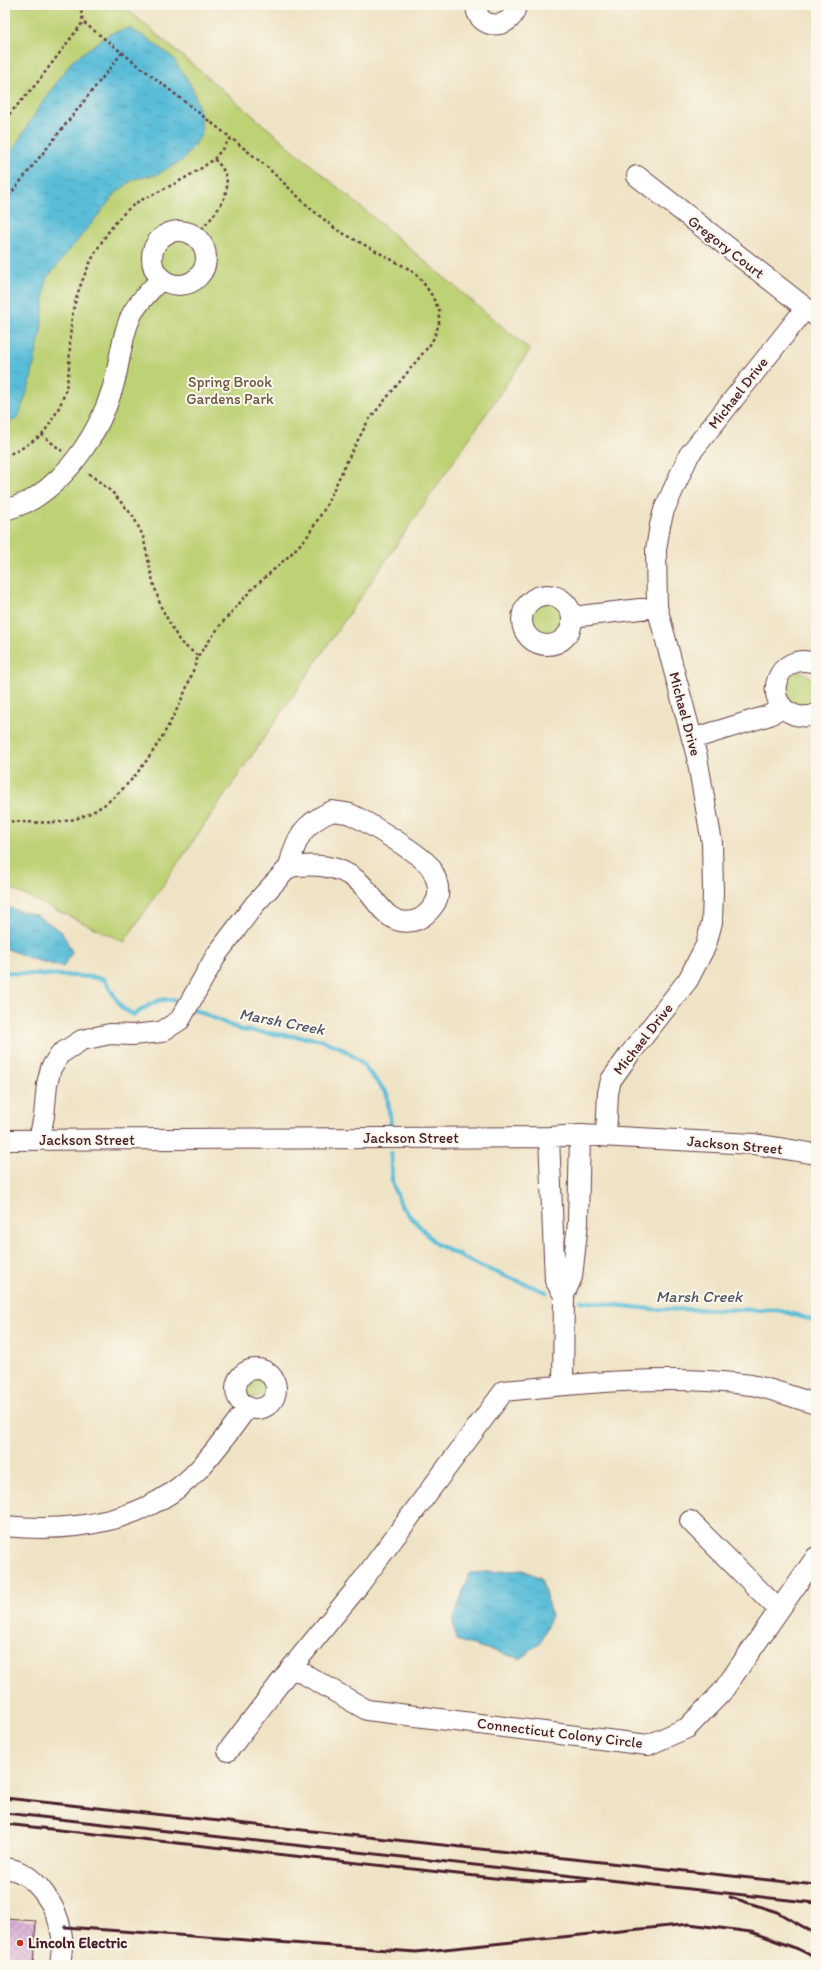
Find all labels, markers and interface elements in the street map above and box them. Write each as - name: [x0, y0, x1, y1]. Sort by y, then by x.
- street label: Gregory Court: [684, 212, 768, 283]
- street label: Michael Drive: [704, 353, 772, 433]
- park label: Spring Brook Gardens Park: [186, 373, 274, 408]
- street label: Michael Drive: [665, 670, 705, 758]
- street label: Michael Drive: [609, 999, 677, 1079]
- water label: Marsh Creek: [238, 1004, 327, 1039]
- street label: Jackson Street: [363, 1129, 459, 1147]
- street label: Jackson Street: [39, 1131, 135, 1149]
- street label: Jackson Street: [687, 1132, 784, 1158]
- water label: Marsh Creek: [656, 1287, 743, 1306]
- street label: Connecticut Colony Circle: [476, 1714, 644, 1752]
- place label: Lincoln Electric: [28, 1934, 127, 1952]
- marker: Lincoln Electric: [15, 1938, 25, 1948]

